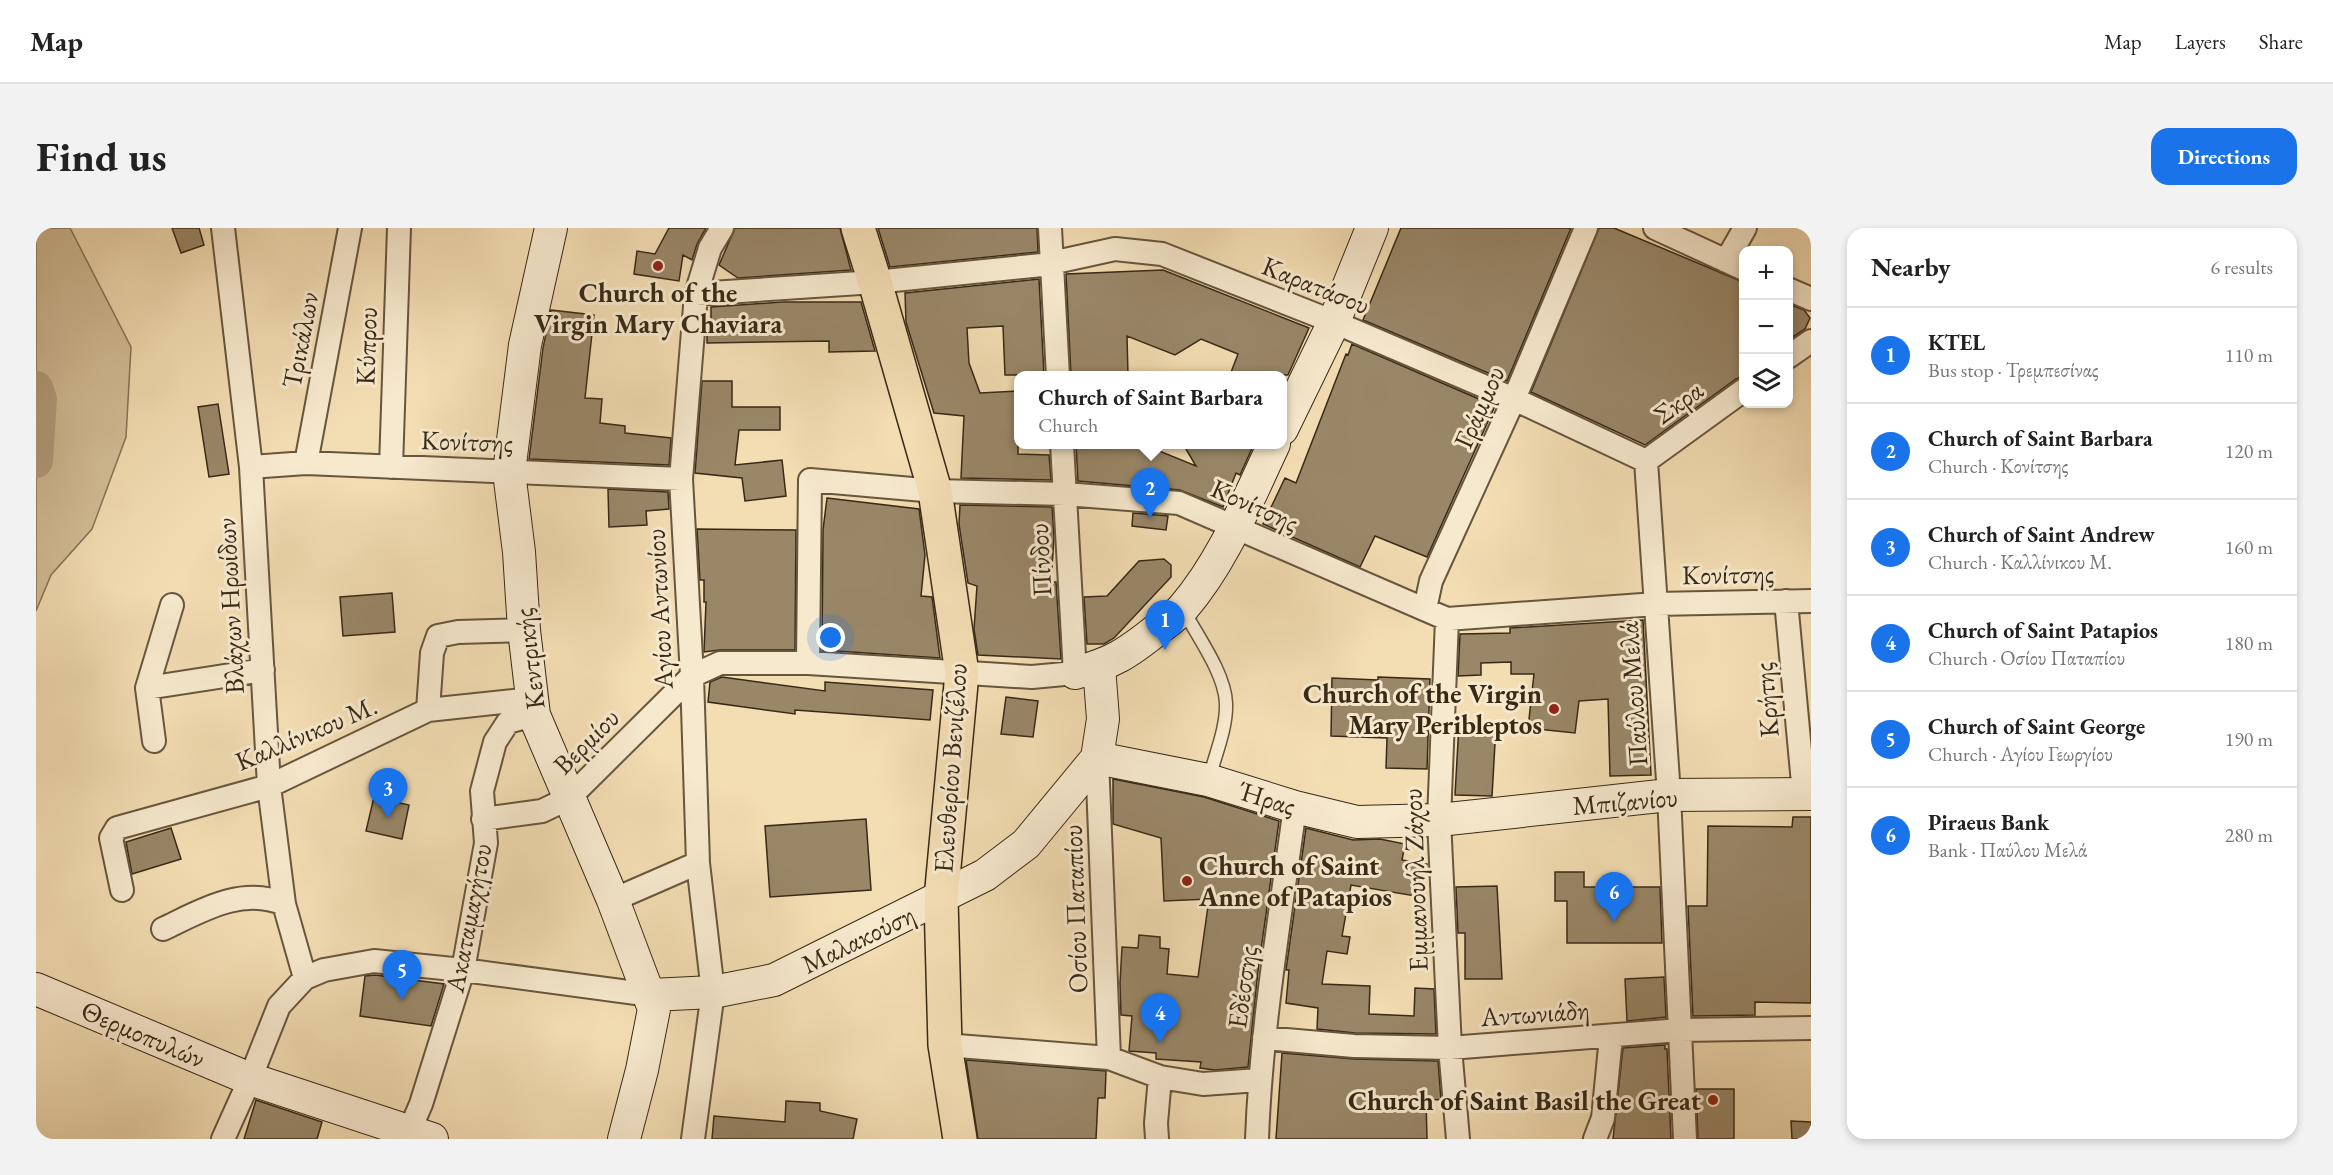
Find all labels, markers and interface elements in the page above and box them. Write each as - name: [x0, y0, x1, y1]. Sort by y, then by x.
- text: Map: [30, 23, 83, 59]
- text: Map: [2104, 28, 2142, 55]
- text: Layers: [2175, 28, 2226, 55]
- text: Share: [2259, 28, 2303, 55]
- button: Directions: [2151, 128, 2297, 185]
- text: Find us: [36, 129, 167, 184]
- map controls: [1739, 246, 1793, 408]
- button: +: [1739, 246, 1793, 300]
- street label: Καρατάσου: [1257, 248, 1375, 322]
- text: Nearby: [1871, 250, 1951, 284]
- text: 6 results: [2210, 254, 2273, 280]
- marker: Church of the Virgin Mary Chaviara: [651, 259, 665, 273]
- place label: Church of the Virgin Mary Chaviara: [534, 275, 782, 341]
- street label: Τρικάλων: [274, 289, 326, 391]
- button: −: [1739, 300, 1793, 354]
- street label: Κύπρου: [347, 306, 385, 386]
- text: KTEL: [1928, 328, 1985, 357]
- text: 1: [1885, 342, 1896, 368]
- text: 110 m: [2225, 342, 2273, 368]
- button: layers: [1739, 354, 1793, 408]
- text: Bus stop · Τρεμπεσίνας: [1928, 357, 2099, 383]
- street label: Γράμμου: [1445, 360, 1513, 454]
- popup: [1014, 371, 1287, 449]
- street label: Σκρα: [1646, 372, 1710, 432]
- text: Church of Saint Barbara: [1038, 383, 1263, 412]
- text: Church: [1038, 412, 1098, 438]
- street label: Κονίτσης: [420, 422, 514, 460]
- text: Church of Saint Barbara: [1928, 424, 2153, 453]
- text: 2: [1885, 438, 1896, 464]
- text: 120 m: [2225, 438, 2273, 464]
- text: Church · Κονίτσης: [1928, 453, 2069, 479]
- pin: 2: [1130, 468, 1170, 518]
- street label: Κονίτσης: [1206, 470, 1304, 540]
- street label: Βλάχων Ηρωίδων: [208, 517, 252, 695]
- text: Church of Saint Andrew: [1928, 520, 2155, 549]
- street label: Πίνδου: [1021, 522, 1059, 598]
- street label: Αγίου Αντωνίου: [637, 528, 681, 691]
- text: 3: [1885, 534, 1896, 560]
- text: 160 m: [2225, 534, 2273, 560]
- text: Church · Καλλίνικου Μ.: [1928, 549, 2112, 575]
- street label: Κονίτσης: [1682, 556, 1774, 592]
- pin: 1: [1146, 600, 1184, 650]
- street label: Κεντρικής: [505, 606, 553, 712]
- text: Church of Saint Patapios: [1928, 616, 2158, 645]
- street label: Παύλου Μελά: [1610, 620, 1656, 768]
- your location: [816, 623, 845, 652]
- text: 4: [1885, 630, 1896, 656]
- text: 180 m: [2225, 630, 2273, 656]
- text: Church · Οσίου Παταπίου: [1928, 645, 2125, 671]
- street label: Κρήτης: [1745, 661, 1787, 739]
- street label: Ελευθερίου Βενιζέλου: [925, 662, 975, 874]
- place label: Church of the Virgin Mary Peribleptos: [1303, 676, 1542, 742]
- street label: Καλλίνικου Μ.: [230, 687, 382, 779]
- street label: Βερμίου: [545, 700, 627, 782]
- marker: Church of the Virgin Mary Peribleptos: [1547, 702, 1561, 716]
- text: Church of Saint George: [1928, 712, 2145, 741]
- text: 5: [1885, 726, 1896, 752]
- text: 190 m: [2225, 726, 2273, 752]
- text: Church · Αγίου Γεωργίου: [1928, 741, 2113, 767]
- pin: 3: [368, 768, 408, 818]
- street label: Ήρας: [1234, 773, 1300, 823]
- street label: Μπιζανίου: [1571, 779, 1679, 823]
- street label: Εμμανουήλ Ζάχου: [1394, 788, 1436, 972]
- text: Piraeus Bank: [1928, 808, 2049, 837]
- text: 6: [1885, 822, 1896, 848]
- text: 280 m: [2225, 822, 2273, 848]
- street label: Οσίου Παταπίου: [1055, 824, 1095, 994]
- text: Bank · Παύλου Μελά: [1928, 837, 2087, 863]
- street label: Ακαταμαχήτου: [436, 840, 500, 997]
- place label: Church of Saint Anne of Patapios: [1198, 848, 1392, 914]
- pin: 6: [1594, 872, 1634, 922]
- marker: Church of Saint Anne of Patapios: [1180, 874, 1194, 888]
- street label: Μαλακούση: [796, 897, 920, 981]
- street label: Εδέσσης: [1219, 943, 1265, 1031]
- pin: 5: [382, 950, 422, 1000]
- street label: Θερμοπυλών: [76, 992, 210, 1076]
- street label: Αντωνιάδη: [1478, 992, 1591, 1034]
- pin: 4: [1140, 994, 1180, 1043]
- place label: Church of Saint Basil the Great: [1348, 1083, 1701, 1118]
- marker: Church of Saint Basil the Great: [1706, 1093, 1720, 1107]

